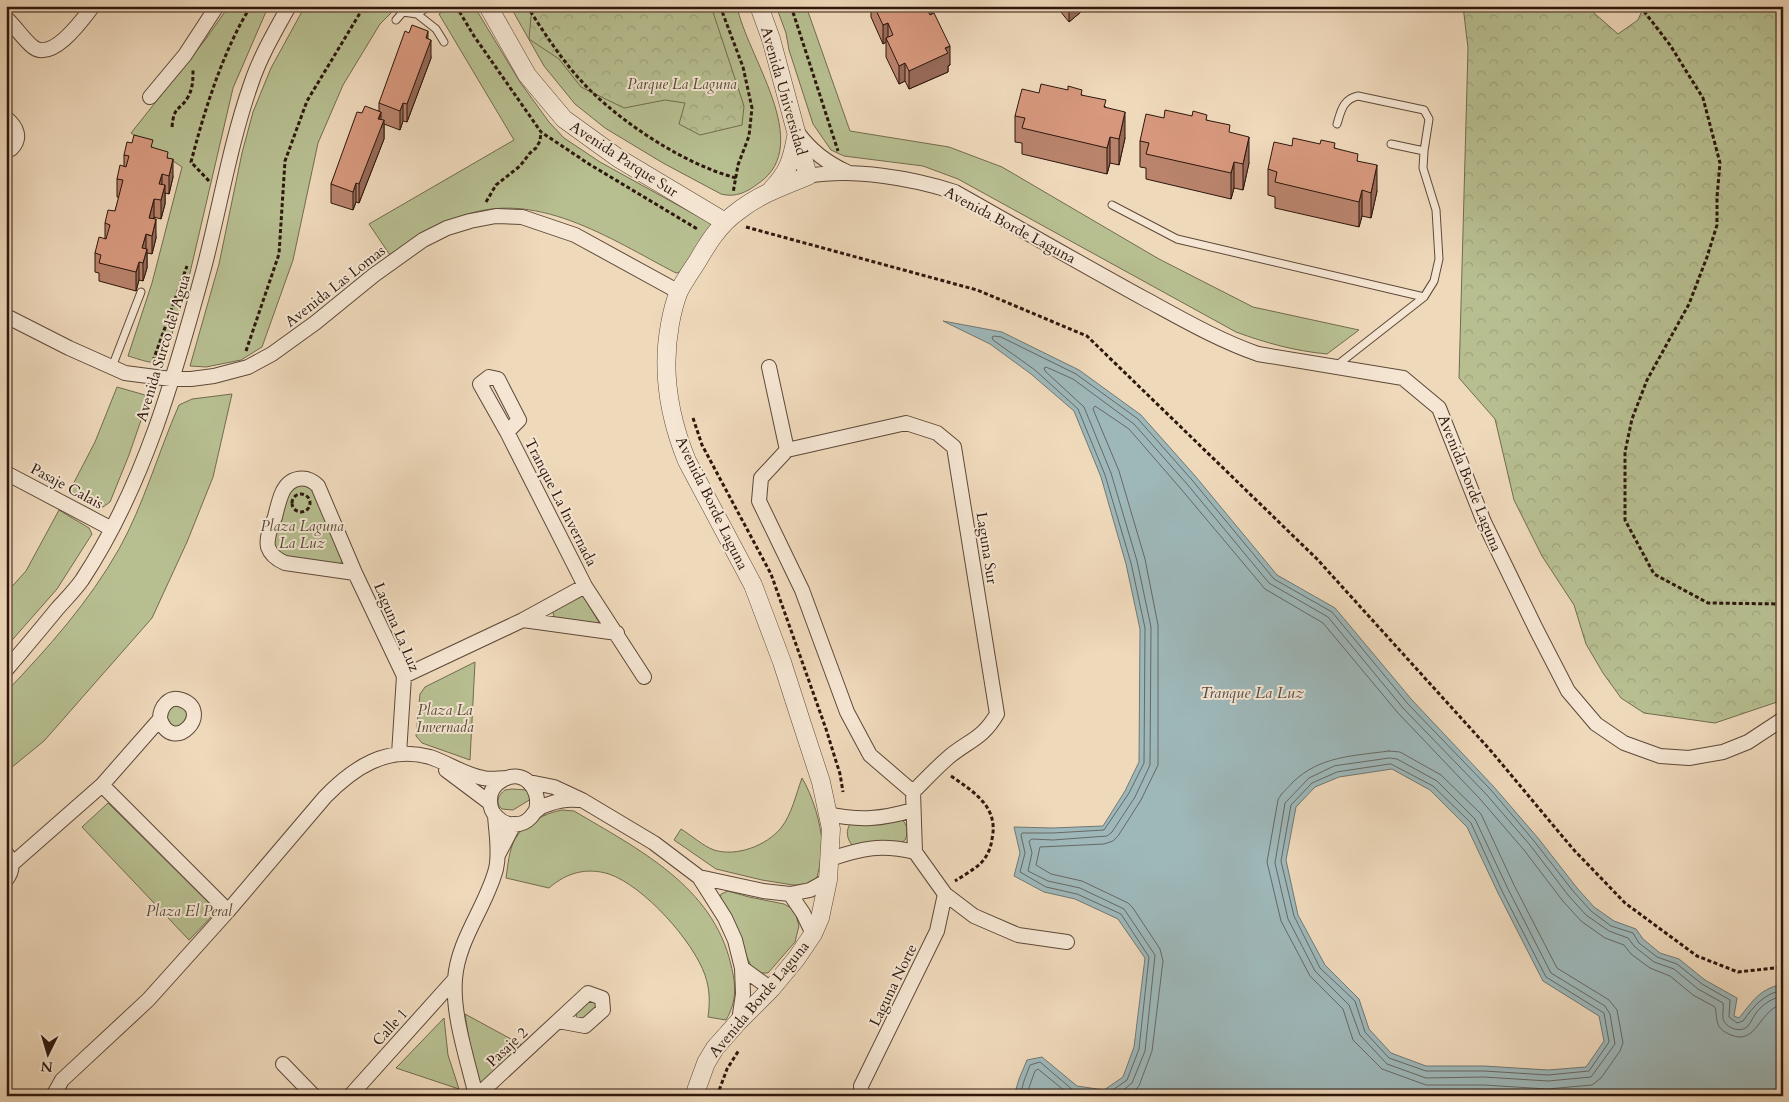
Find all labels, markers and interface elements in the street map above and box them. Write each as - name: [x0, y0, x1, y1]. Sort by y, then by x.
- street label: Avenida Universidad: [756, 24, 812, 158]
- park label: Parque La Laguna: [627, 74, 737, 94]
- street label: Avenida Parque Sur: [566, 116, 682, 202]
- street label: Avenida Borde Laguna: [941, 182, 1080, 268]
- street label: Avenida Las Lomas: [281, 240, 389, 332]
- street label: Avenida Surco del Agua: [131, 271, 195, 424]
- street label: Avenida Borde Laguna: [1433, 412, 1507, 555]
- street label: Avenida Borde Laguna: [671, 433, 753, 574]
- street label: Tranque La Invernada: [520, 435, 602, 570]
- street label: Pasaje Calais: [27, 459, 107, 513]
- street label: Laguna Sur: [971, 511, 1003, 586]
- park label: Plaza Laguna La Luz: [260, 516, 344, 553]
- street label: Laguna La Luz: [369, 579, 425, 675]
- water label: Tranque La Luz: [1200, 682, 1304, 704]
- park label: Plaza La Invernada: [416, 700, 474, 737]
- park label: Plaza El Peral: [146, 901, 233, 921]
- street label: Avenida Borde Laguna: [704, 936, 814, 1061]
- street label: Laguna Norte: [864, 940, 922, 1029]
- street label: Calle 1: [368, 1004, 412, 1050]
- street label: Pasaje 2: [482, 1023, 532, 1071]
- north arrow: [22, 1030, 72, 1080]
- text: N: [40, 1056, 54, 1076]

